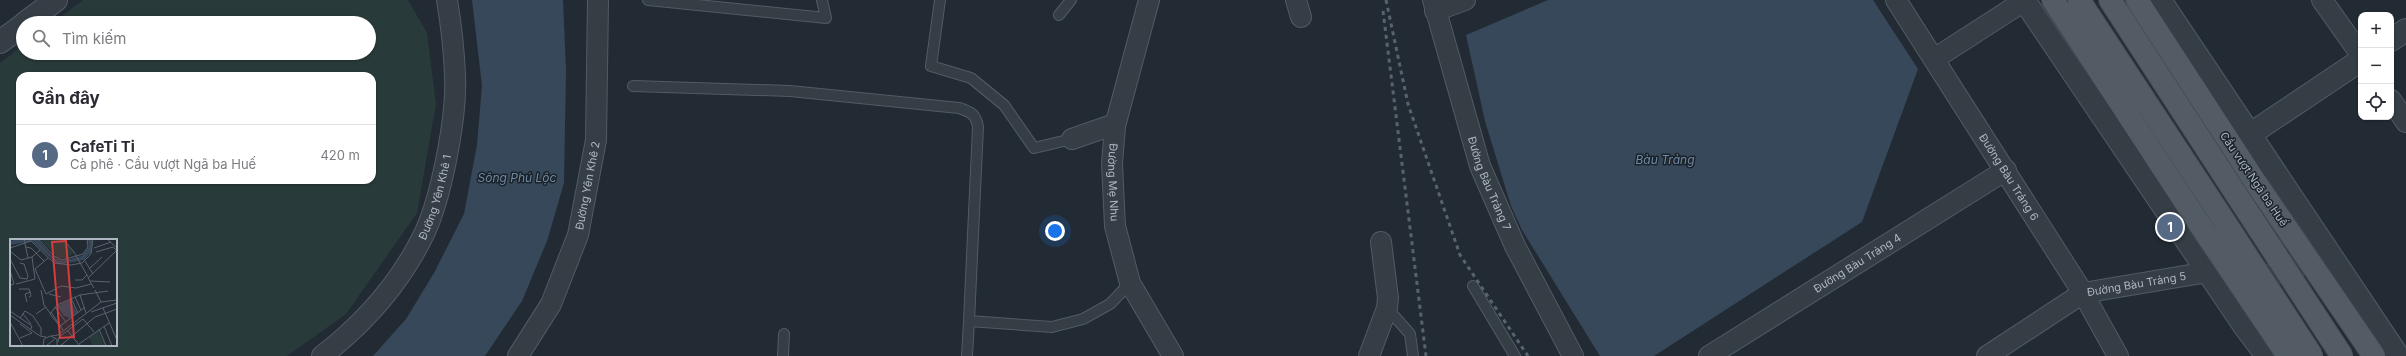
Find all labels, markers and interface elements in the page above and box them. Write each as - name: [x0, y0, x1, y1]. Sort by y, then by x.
- map controls: [2358, 12, 2394, 120]
- button: +: [2358, 12, 2394, 48]
- search box: [16, 16, 376, 60]
- icon: search: [30, 27, 52, 49]
- text: Tìm kiếm: [62, 29, 126, 48]
- button: −: [2358, 48, 2394, 84]
- button: locate: [2358, 84, 2394, 120]
- text: Gần đây: [32, 88, 100, 108]
- street label: Cầu vượt Ngã ba Huế: [2217, 129, 2291, 229]
- street label: Đường Bàu Trảng 6: [1976, 131, 2042, 223]
- street label: Đường Bàu Trảng 7: [1465, 135, 1514, 232]
- text: CafeTi Ti: [70, 137, 135, 156]
- street label: Đường Yên Khê 2: [572, 140, 603, 231]
- street label: Đường Mẹ Nhu: [1105, 143, 1122, 222]
- text: 1: [42, 147, 48, 163]
- text: 420 m: [320, 147, 360, 163]
- water label: Bàu Trảng: [1635, 152, 1695, 167]
- street label: Đường Yên Khê 1: [415, 154, 454, 242]
- text: Cà phê · Cầu vượt Ngã ba Huế: [70, 156, 256, 172]
- water label: Sông Phú Lộc: [478, 170, 557, 185]
- pin: 1: [2157, 212, 2183, 242]
- your location: [1045, 221, 1065, 241]
- street label: Đường Bàu Trảng 4: [1811, 230, 1904, 296]
- inset map: [10, 239, 117, 346]
- street label: Đường Bàu Trảng 5: [2086, 269, 2187, 299]

